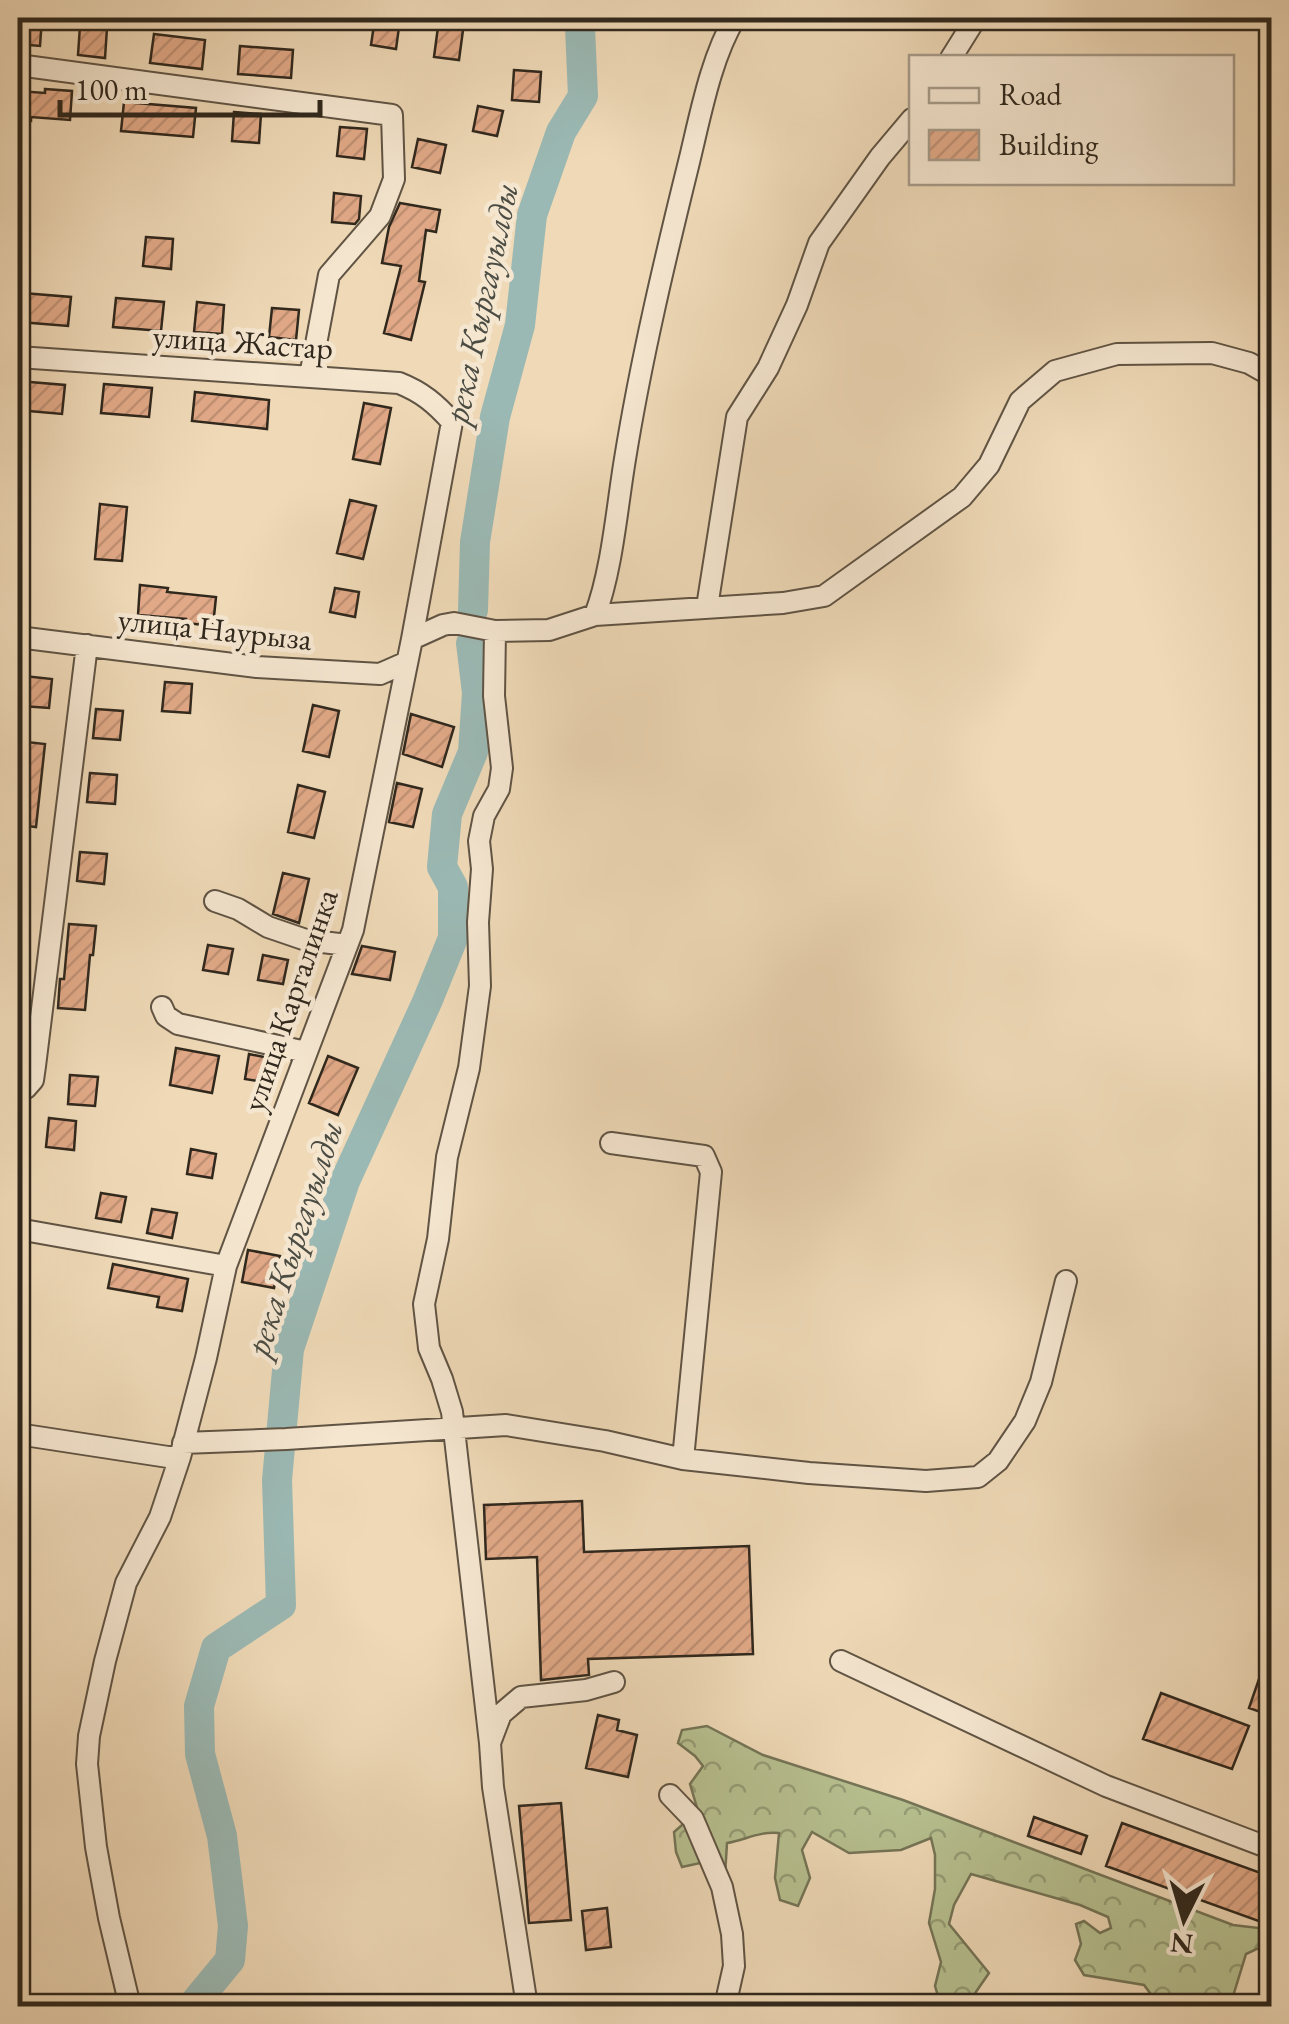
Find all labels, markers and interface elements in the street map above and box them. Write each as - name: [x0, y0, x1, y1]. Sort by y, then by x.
- scale bar: [60, 55, 320, 117]
- legend: [909, 55, 1234, 185]
- text: 100 m: [75, 70, 148, 109]
- text: Road: [999, 75, 1063, 114]
- text: Building: [999, 125, 1099, 164]
- water label: река Кыргауылды: [432, 179, 529, 432]
- street label: улица Жастар: [151, 315, 335, 369]
- street label: улица Наурыза: [116, 598, 314, 660]
- street label: улица Каргалинка: [232, 883, 348, 1117]
- water label: река Кыргауылды: [233, 1115, 354, 1366]
- north arrow: [1134, 1869, 1234, 1969]
- text: N: [1169, 1925, 1195, 1963]

